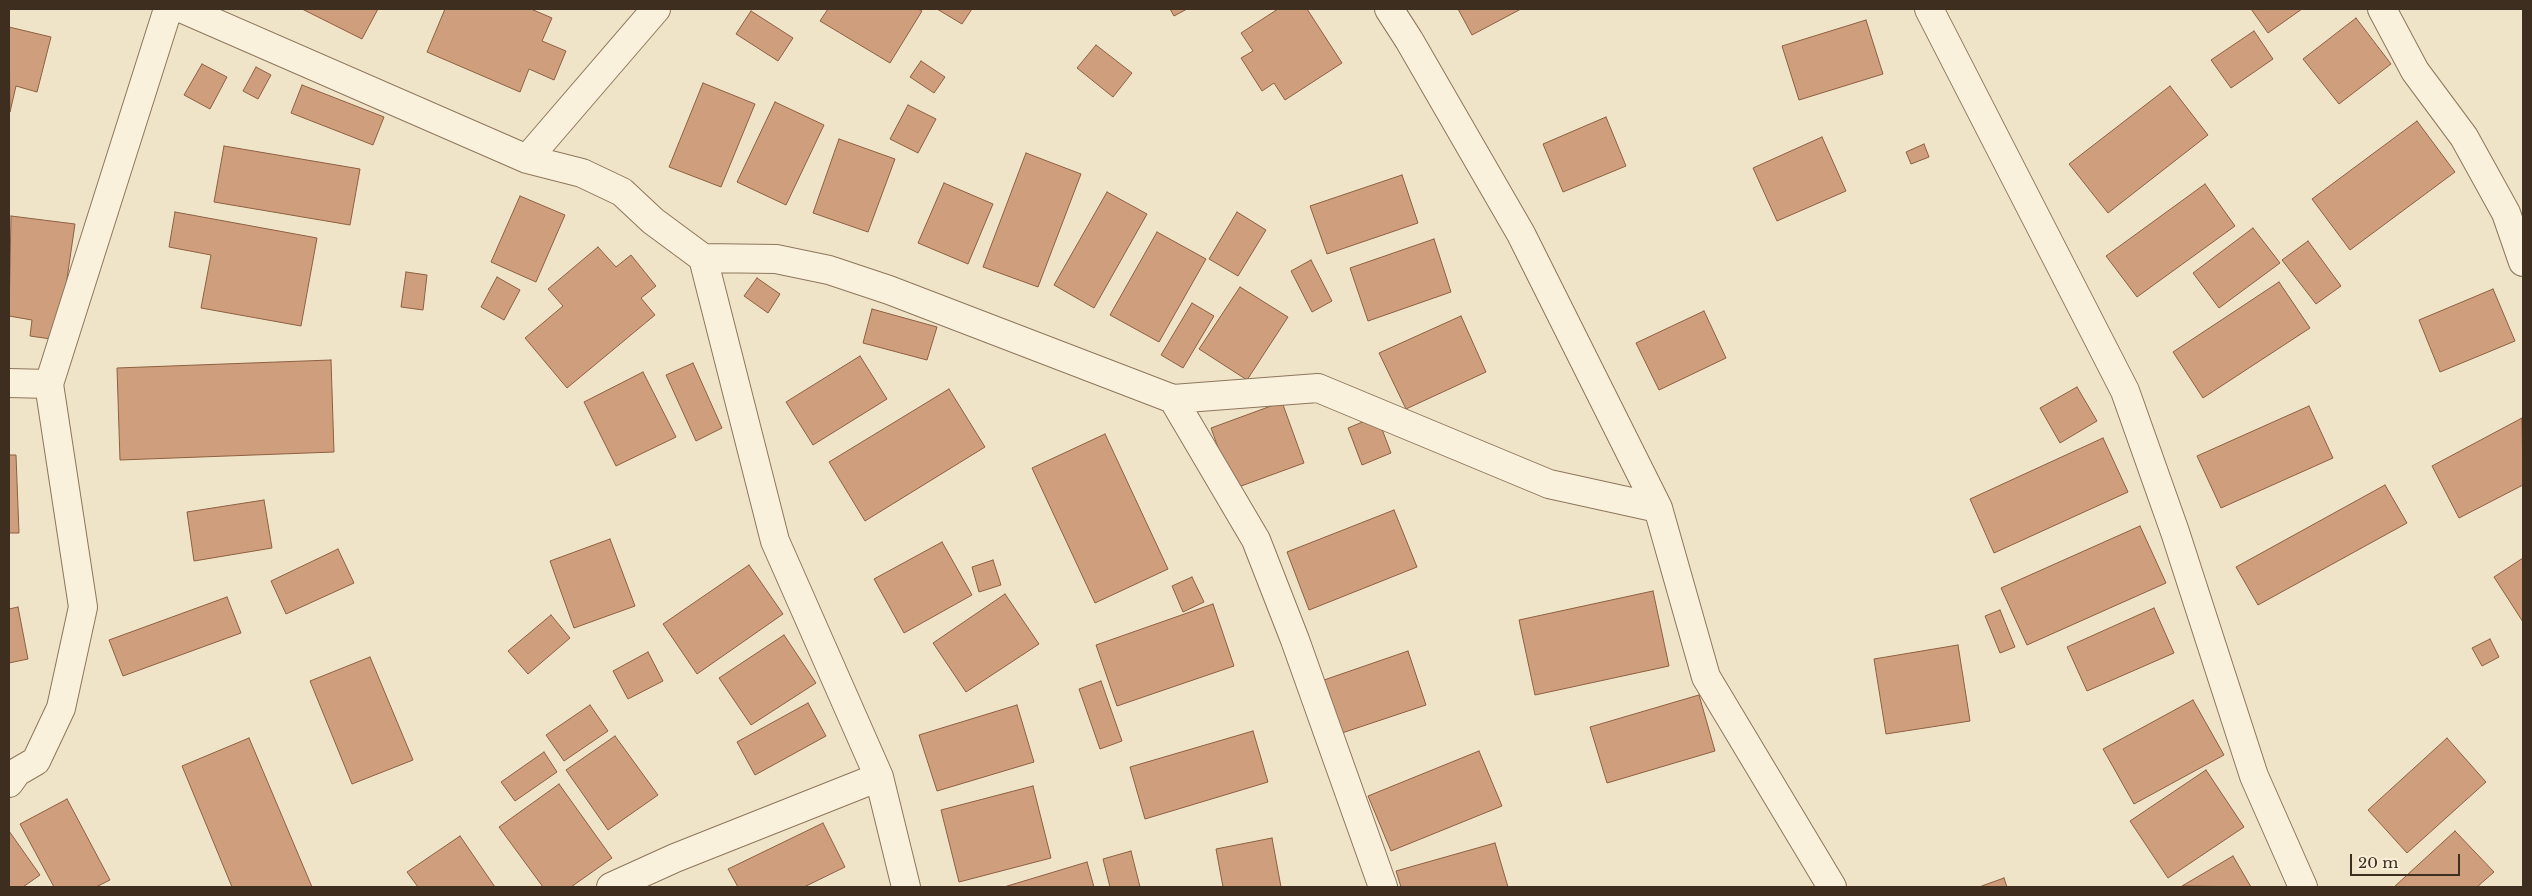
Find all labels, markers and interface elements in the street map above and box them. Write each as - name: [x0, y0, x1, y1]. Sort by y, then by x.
- scale bar: [2352, 844, 2462, 876]
- text: 20 m: [2358, 853, 2398, 872]

